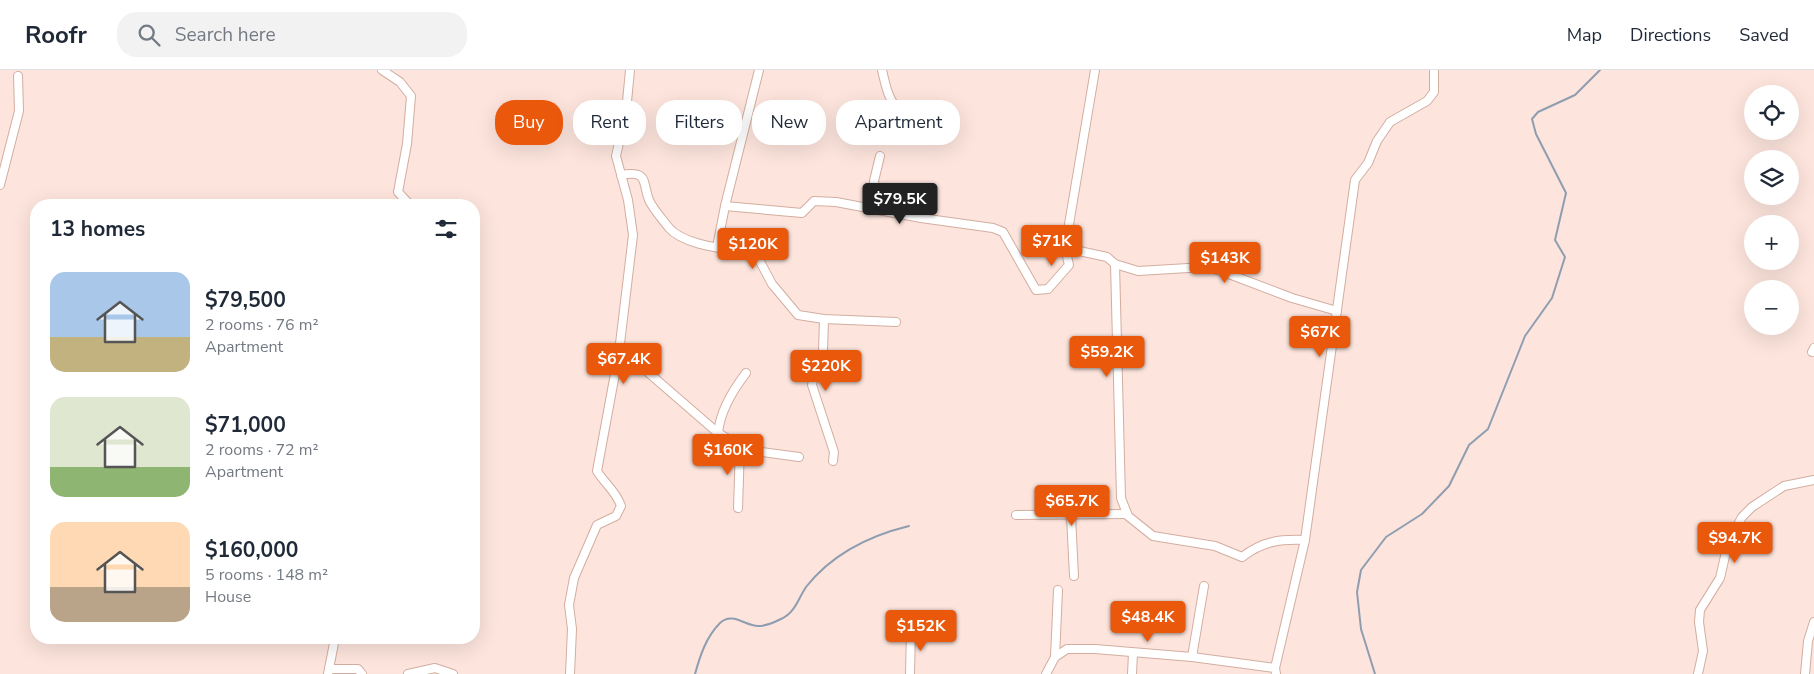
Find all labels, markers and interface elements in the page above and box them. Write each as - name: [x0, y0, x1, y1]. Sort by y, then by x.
- search box: [117, 12, 467, 57]
- text: Roofr: [25, 19, 87, 51]
- icon: search: [135, 21, 163, 49]
- text: Search here: [175, 22, 276, 48]
- text: Map: [1567, 23, 1602, 47]
- text: Directions: [1630, 23, 1711, 47]
- text: Saved: [1739, 23, 1789, 47]
- map controls: [1744, 85, 1799, 335]
- button: locate: [1744, 85, 1799, 140]
- chip: Buy: [495, 100, 563, 145]
- chip: Rent: [573, 100, 646, 145]
- chip: Filters: [656, 100, 742, 145]
- chip: New: [752, 100, 826, 145]
- chip: Apartment: [836, 100, 960, 145]
- button: layers: [1744, 150, 1799, 205]
- pin: $79.5K: [859, 182, 941, 225]
- text: $79.5K: [874, 188, 927, 210]
- text: 13 homes: [50, 215, 145, 243]
- icon: filters: [432, 215, 460, 243]
- button: +: [1744, 215, 1799, 270]
- pin: $71K: [1022, 224, 1082, 267]
- pin: $120K: [718, 228, 788, 270]
- text: $71K: [1032, 230, 1072, 252]
- text: $120K: [728, 233, 778, 255]
- pin: $143K: [1190, 242, 1260, 284]
- text: $143K: [1200, 247, 1250, 269]
- button: −: [1744, 280, 1799, 335]
- text: $79,500: [205, 286, 286, 314]
- icon: home: [90, 292, 150, 352]
- text: 2 rooms · 76 m²: [205, 314, 318, 336]
- pin: $67K: [1290, 316, 1350, 358]
- text: $67K: [1300, 321, 1340, 343]
- text: Apartment: [205, 336, 283, 358]
- pin: $59.2K: [1066, 336, 1148, 378]
- text: $59.2K: [1081, 341, 1134, 363]
- pin: $67.4K: [583, 342, 665, 385]
- text: $67.4K: [598, 348, 651, 370]
- pin: $220K: [791, 350, 861, 392]
- text: $220K: [801, 355, 851, 377]
- text: $71,000: [205, 411, 286, 439]
- icon: home: [90, 417, 150, 477]
- pin: $160K: [693, 434, 763, 476]
- text: 2 rooms · 72 m²: [205, 439, 318, 461]
- text: $160K: [703, 439, 753, 461]
- text: Apartment: [205, 461, 283, 483]
- pin: $65.7K: [1031, 484, 1113, 527]
- text: $65.7K: [1046, 490, 1099, 512]
- pin: $94.7K: [1694, 522, 1776, 564]
- text: $94.7K: [1709, 527, 1762, 549]
- text: $160,000: [205, 536, 298, 564]
- icon: home: [90, 542, 150, 602]
- text: 5 rooms · 148 m²: [205, 564, 328, 586]
- text: House: [205, 586, 251, 608]
- pin: $48.4K: [1107, 600, 1189, 643]
- text: $48.4K: [1122, 606, 1175, 628]
- pin: $152K: [886, 610, 956, 652]
- text: $152K: [896, 615, 946, 637]

